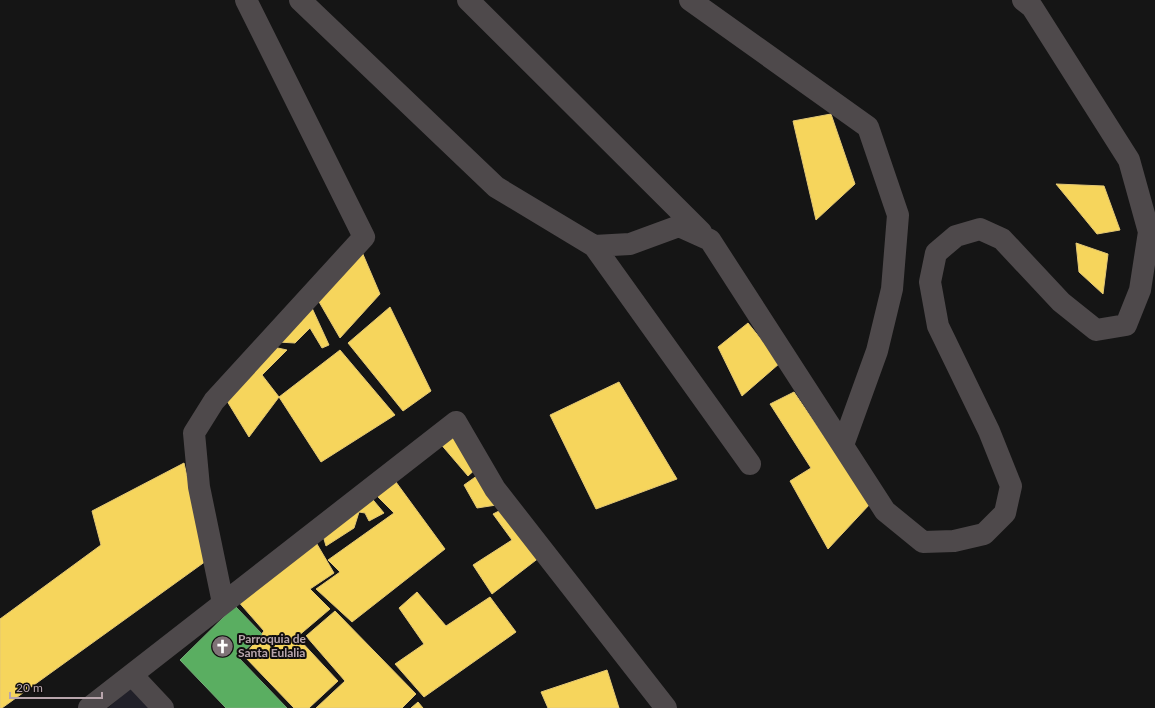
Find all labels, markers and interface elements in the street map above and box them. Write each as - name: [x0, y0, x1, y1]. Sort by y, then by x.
- place label: Parroquia de Santa Eulalia: [238, 631, 306, 660]
- church icon: Parroquia de Santa Eulalia: [209, 633, 235, 659]
- scale bar: [10, 674, 102, 700]
- text: 20 m: [16, 680, 43, 695]

